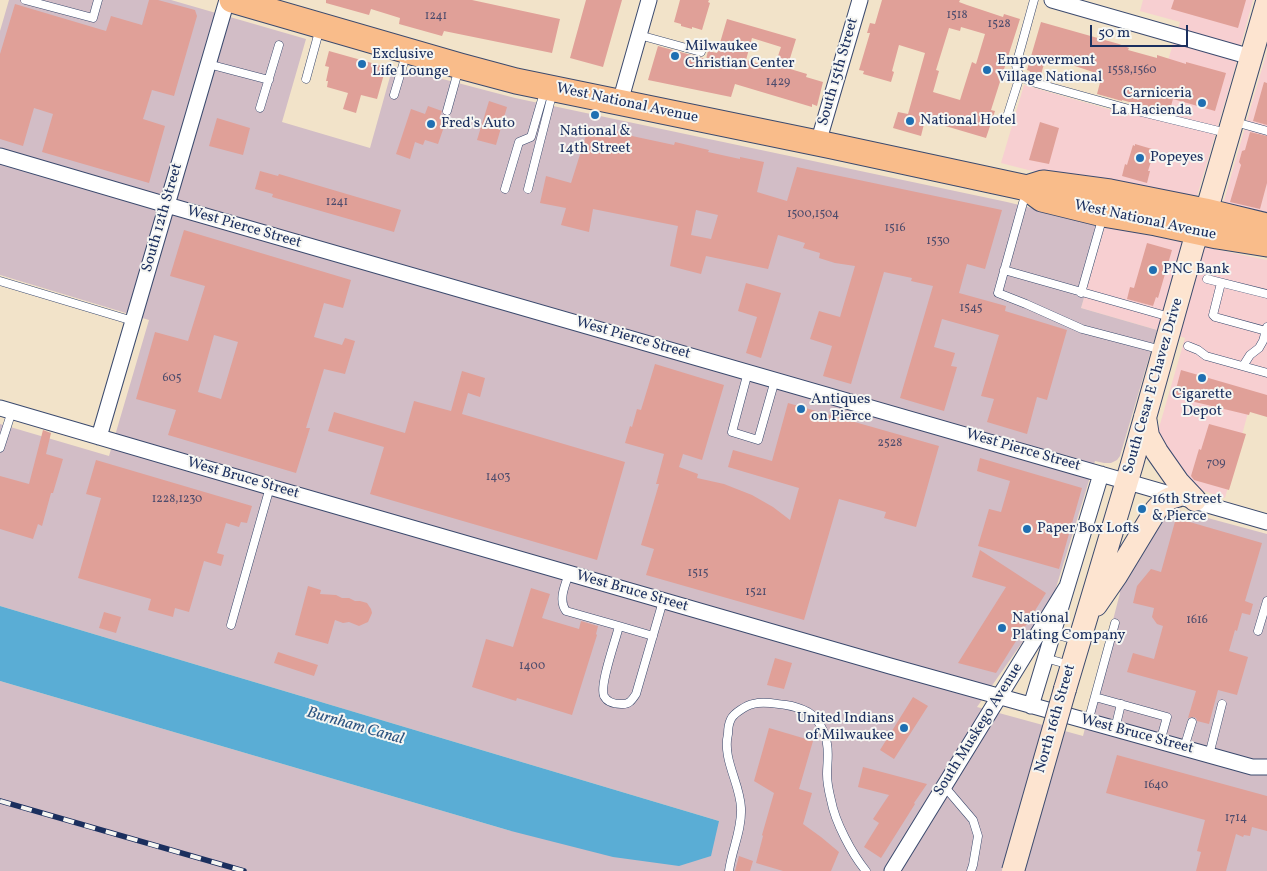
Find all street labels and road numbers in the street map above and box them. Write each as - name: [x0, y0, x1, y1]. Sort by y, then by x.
- street label: South 15th Street: [815, 16, 863, 128]
- street label: West National Avenue: [554, 80, 700, 128]
- street label: South 12th Street: [139, 162, 187, 274]
- street label: West National Avenue: [1072, 197, 1218, 245]
- street label: West Pierce Street: [185, 203, 303, 253]
- street label: South Cesar E Chavez Drive: [1120, 296, 1188, 476]
- street label: West Pierce Street: [574, 314, 692, 364]
- street label: West Pierce Street: [964, 426, 1082, 476]
- street label: West Bruce Street: [185, 454, 301, 504]
- street label: West Bruce Street: [574, 567, 690, 617]
- street label: South Muskego Avenue: [931, 660, 1027, 800]
- street label: North 16th Street: [1032, 662, 1080, 776]
- street label: West Bruce Street: [1079, 711, 1195, 759]

